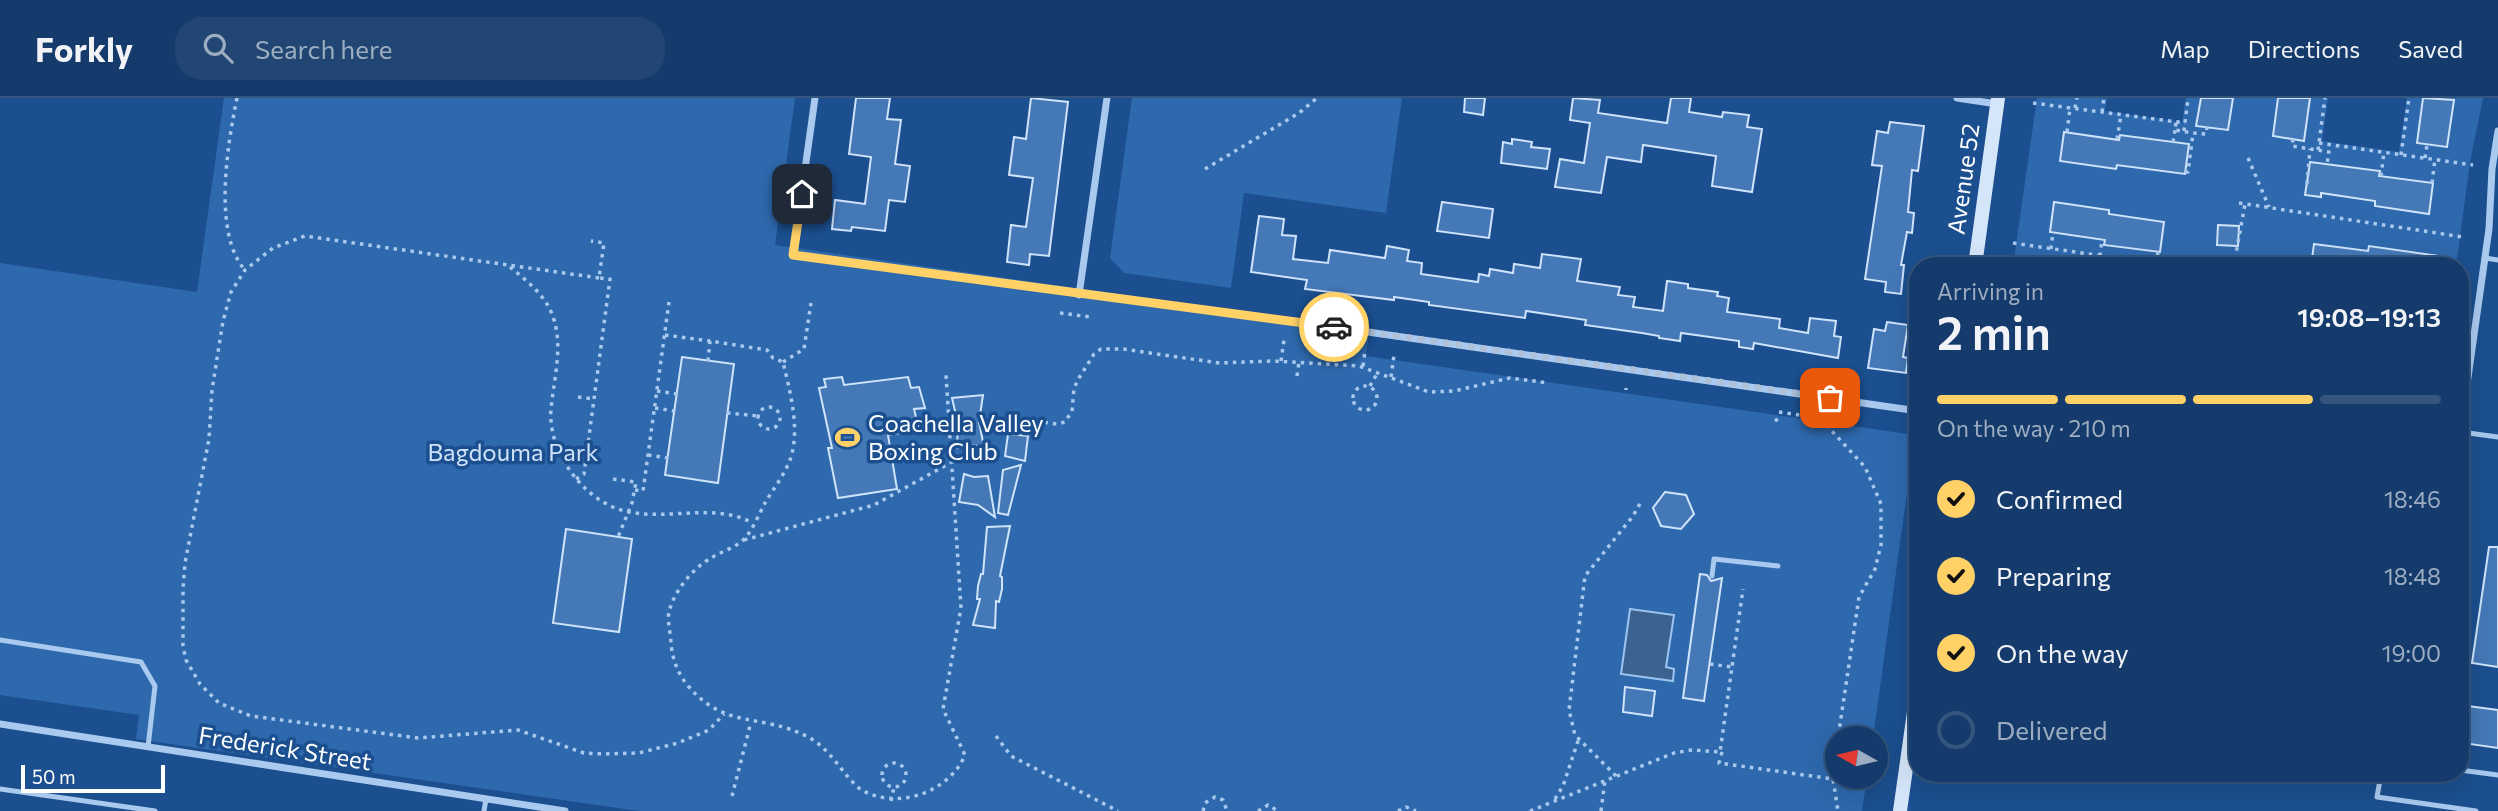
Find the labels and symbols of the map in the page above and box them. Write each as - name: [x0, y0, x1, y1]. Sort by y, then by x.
- street label: Avenue 52: [1940, 121, 1985, 236]
- pin: [772, 164, 832, 224]
- courier: [1299, 292, 1369, 362]
- pin: [1800, 368, 1860, 428]
- place label: Coachella Valley Boxing Club: [868, 408, 1044, 465]
- sports icon: Coachella Valley Boxing Club: [834, 424, 862, 452]
- park label: Bagdouma Park: [428, 437, 598, 466]
- street label: Frederick Street: [197, 720, 374, 776]
- north arrow: [1825, 726, 1888, 789]
- scale bar: [21, 762, 164, 794]

